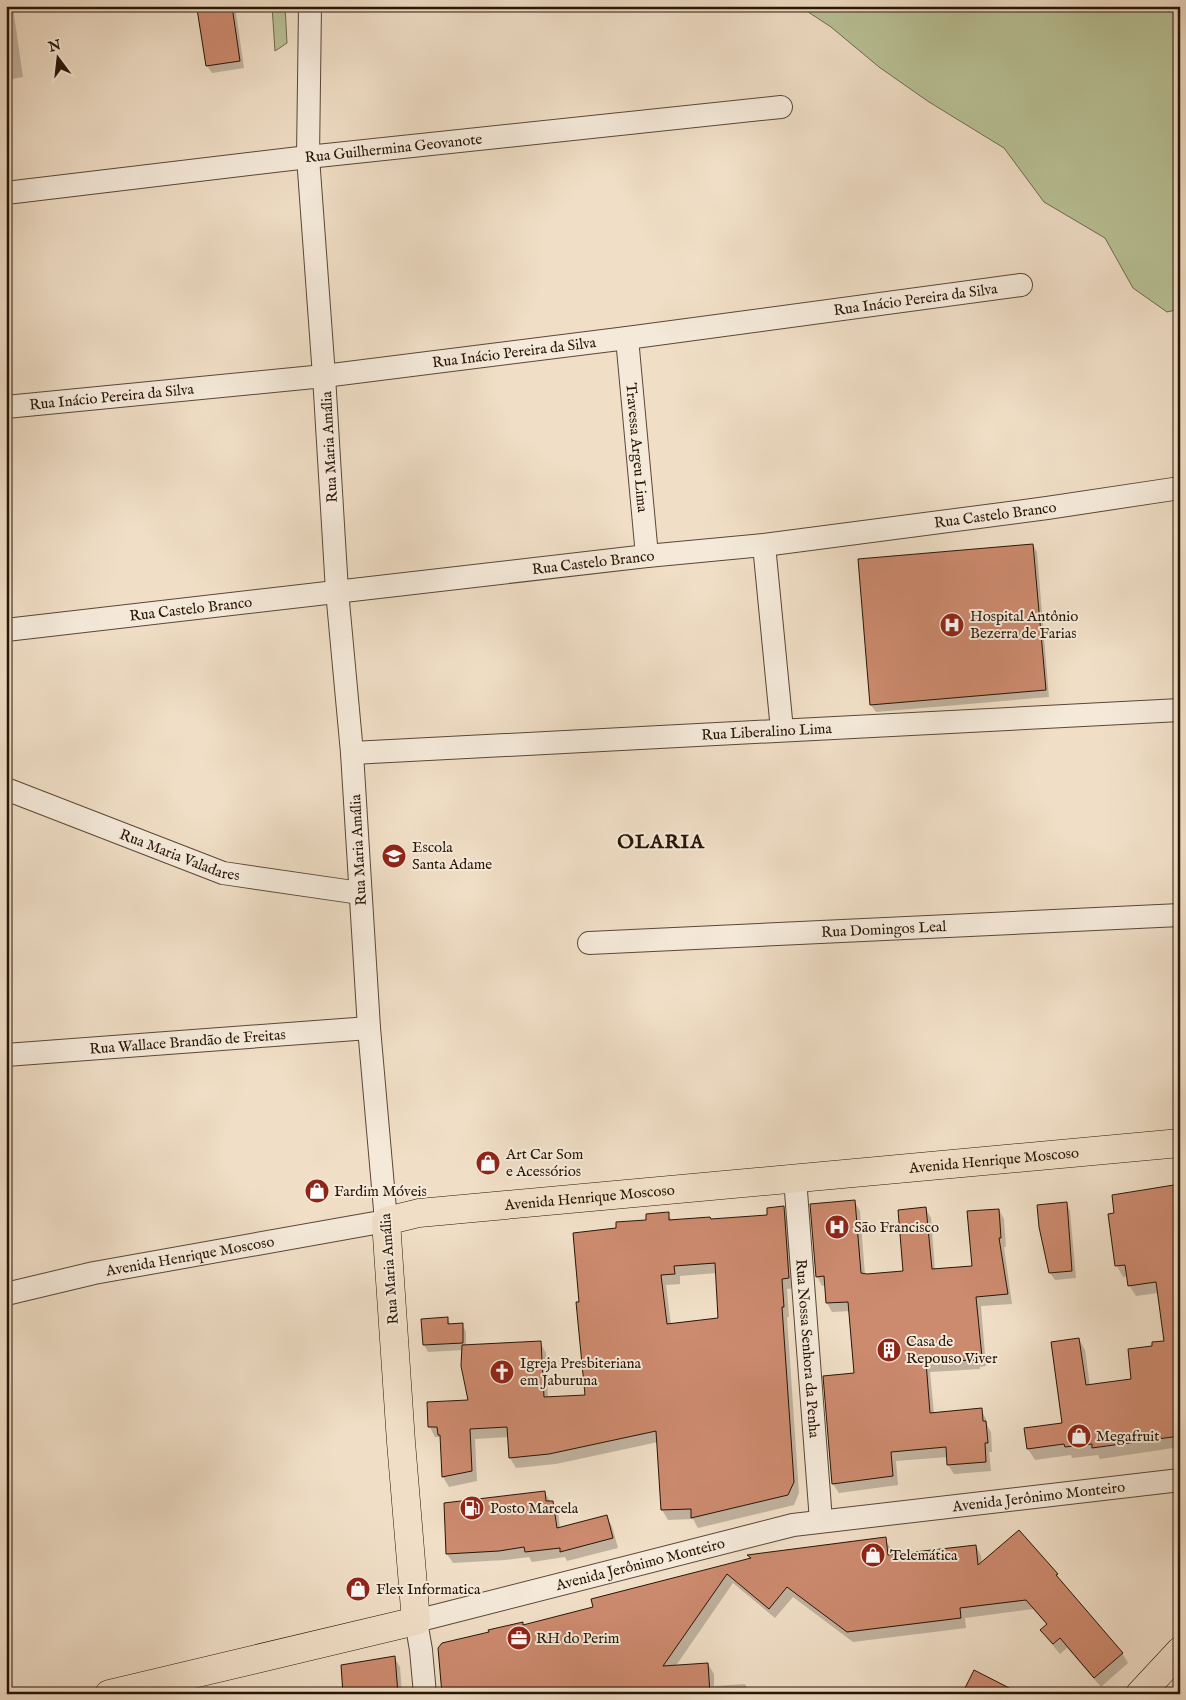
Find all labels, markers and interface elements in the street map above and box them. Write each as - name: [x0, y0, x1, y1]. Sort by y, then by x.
- north arrow: [32, 32, 82, 82]
- text: N: [46, 36, 63, 57]
- street label: Rua Guilhermina Geovanote: [304, 130, 483, 167]
- street label: Rua Inácio Pereira da Silva: [832, 279, 999, 320]
- street label: Rua Inácio Pereira da Silva: [431, 333, 598, 372]
- street label: Rua Inácio Pereira da Silva: [28, 380, 195, 415]
- street label: Travessa Argeu Lima: [621, 382, 652, 514]
- street label: Rua Maria Amália: [317, 390, 342, 503]
- street label: Rua Castelo Branco: [933, 498, 1058, 533]
- street label: Rua Castelo Branco: [531, 546, 655, 579]
- street label: Rua Castelo Branco: [128, 593, 253, 626]
- place label: Hospital Antônio Bezerra de Farias: [970, 607, 1078, 643]
- hospital icon: Hospital Antônio Bezerra de Farias: [939, 612, 965, 638]
- street label: Rua Liberalino Lima: [701, 719, 833, 745]
- street label: Rua Maria Amália: [346, 793, 371, 906]
- street label: Rua Maria Valadares: [117, 825, 241, 885]
- district label: OLARIA: [617, 830, 705, 855]
- place label: Escola Santa Adame: [412, 838, 492, 874]
- school or university icon: Escola Santa Adame: [381, 843, 407, 869]
- street label: Rua Domingos Leal: [820, 917, 948, 942]
- street label: Rua Wallace Brandão de Freitas: [89, 1025, 286, 1059]
- street label: Avenida Henrique Moscoso: [907, 1143, 1080, 1178]
- place label: Art Car Som e Acessórios: [505, 1145, 584, 1181]
- shop icon: Art Car Som e Acessórios: [475, 1150, 501, 1176]
- shop icon: Fardim Móveis: [304, 1178, 330, 1204]
- street label: Avenida Henrique Moscoso: [503, 1181, 676, 1215]
- place label: Fardim Móveis: [334, 1182, 427, 1201]
- street label: Rua Maria Amália: [376, 1212, 403, 1325]
- hospital icon: São Francisco: [824, 1214, 850, 1240]
- place label: São Francisco: [854, 1218, 939, 1237]
- street label: Avenida Henrique Moscoso: [103, 1232, 276, 1281]
- street label: Rua Nossa Senhora da Penha: [791, 1258, 824, 1439]
- place label: Casa de Repouso Viver: [906, 1332, 998, 1368]
- building icon: Casa de Repouso Viver: [876, 1337, 902, 1363]
- place label: Igreja Presbiteriana em Jaburuna: [520, 1354, 642, 1390]
- church icon: Igreja Presbiteriana em Jaburuna: [489, 1359, 515, 1385]
- shop icon: Megafruit: [1066, 1423, 1092, 1449]
- place label: Megafruit: [1096, 1427, 1159, 1446]
- street label: Avenida Jerônimo Monteiro: [950, 1477, 1126, 1517]
- fuel station icon: Posto Marcela: [459, 1495, 485, 1521]
- place label: Posto Marcela: [490, 1499, 579, 1518]
- street label: Avenida Jerônimo Monteiro: [553, 1534, 727, 1595]
- shop icon: Telemática: [860, 1542, 886, 1568]
- place label: Telemática: [890, 1546, 958, 1565]
- shop icon: Flex Informatica: [345, 1576, 371, 1602]
- place label: Flex Informatica: [376, 1580, 481, 1599]
- office icon: RH do Perim: [506, 1625, 532, 1651]
- place label: RH do Perim: [536, 1629, 620, 1648]

